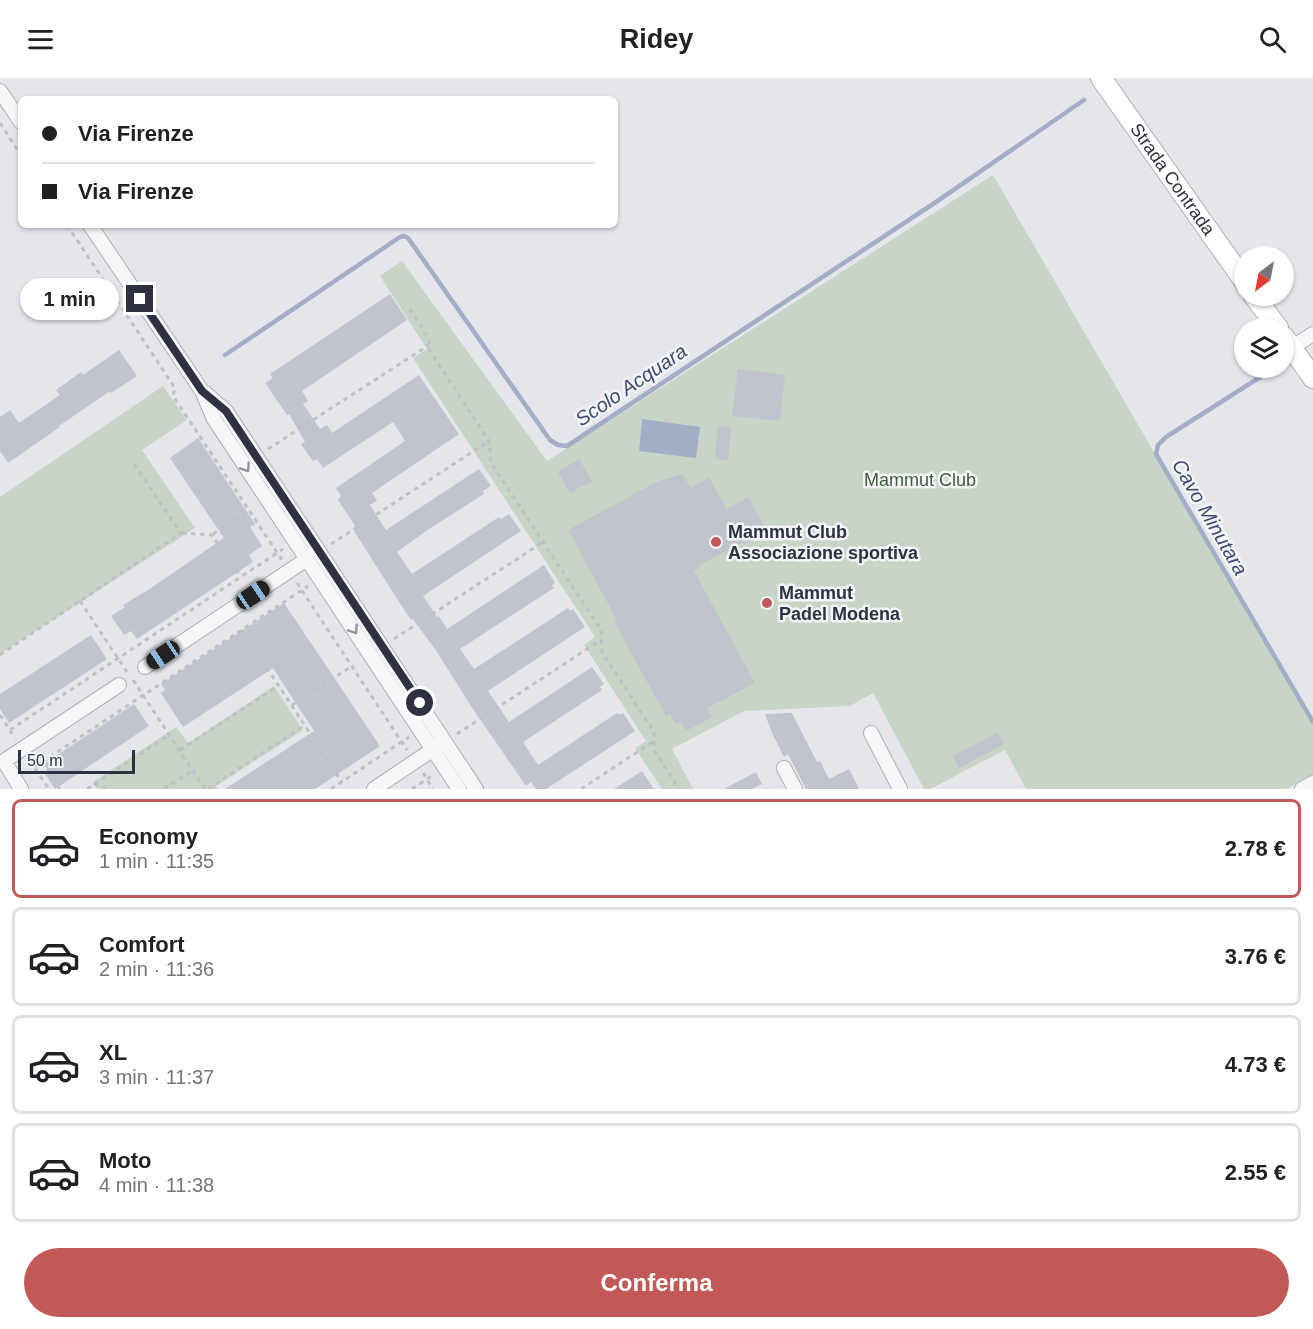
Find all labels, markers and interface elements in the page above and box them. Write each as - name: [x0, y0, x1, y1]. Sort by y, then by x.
- icon: menu: [24, 23, 57, 56]
- icon: search: [1256, 23, 1289, 56]
- text: Ridey: [620, 24, 693, 54]
- street label: Strada Contrada: [1126, 120, 1219, 240]
- text: Via Firenze: [78, 121, 194, 146]
- text: Via Firenze: [78, 179, 194, 204]
- north arrow: [1234, 246, 1294, 306]
- map controls: [1234, 246, 1294, 378]
- callout: 1 min: [20, 278, 119, 320]
- route end: [126, 285, 153, 312]
- text: 1 min: [43, 288, 96, 310]
- button: layers: [1234, 318, 1294, 378]
- water label: Scolo Acquara: [571, 340, 691, 430]
- water label: Cavo Minutara: [1168, 455, 1252, 579]
- one-way arrow: [239, 461, 250, 472]
- park label: Mammut Club: [864, 470, 976, 490]
- place label: Mammut Club Associazione sportiva: [728, 522, 919, 563]
- marker: Mammut Club Associazione sportiva: [709, 535, 723, 549]
- car: [233, 577, 273, 613]
- place label: Mammut Padel Modena: [779, 583, 901, 624]
- marker: Mammut Padel Modena: [760, 596, 774, 610]
- one-way arrow: [347, 624, 358, 635]
- car: [143, 637, 183, 673]
- route start: [406, 689, 433, 716]
- scale bar: [18, 747, 135, 774]
- text: 50 m: [27, 752, 63, 769]
- icon: car: [27, 822, 81, 876]
- text: Economy: [99, 824, 198, 849]
- text: 2.78 €: [1225, 836, 1286, 861]
- text: 1 min · 11:35: [99, 850, 214, 872]
- icon: car: [27, 930, 81, 984]
- text: Comfort: [99, 932, 185, 957]
- text: 3.76 €: [1225, 944, 1286, 969]
- text: 2 min · 11:36: [99, 958, 214, 980]
- icon: car: [27, 1038, 81, 1092]
- text: XL: [99, 1040, 127, 1065]
- text: 4.73 €: [1225, 1052, 1286, 1077]
- text: 3 min · 11:37: [99, 1066, 214, 1088]
- icon: car: [27, 1146, 81, 1200]
- text: Moto: [99, 1148, 152, 1173]
- text: 2.55 €: [1225, 1160, 1286, 1185]
- text: 4 min · 11:38: [99, 1174, 214, 1196]
- button: Conferma: [24, 1248, 1289, 1317]

